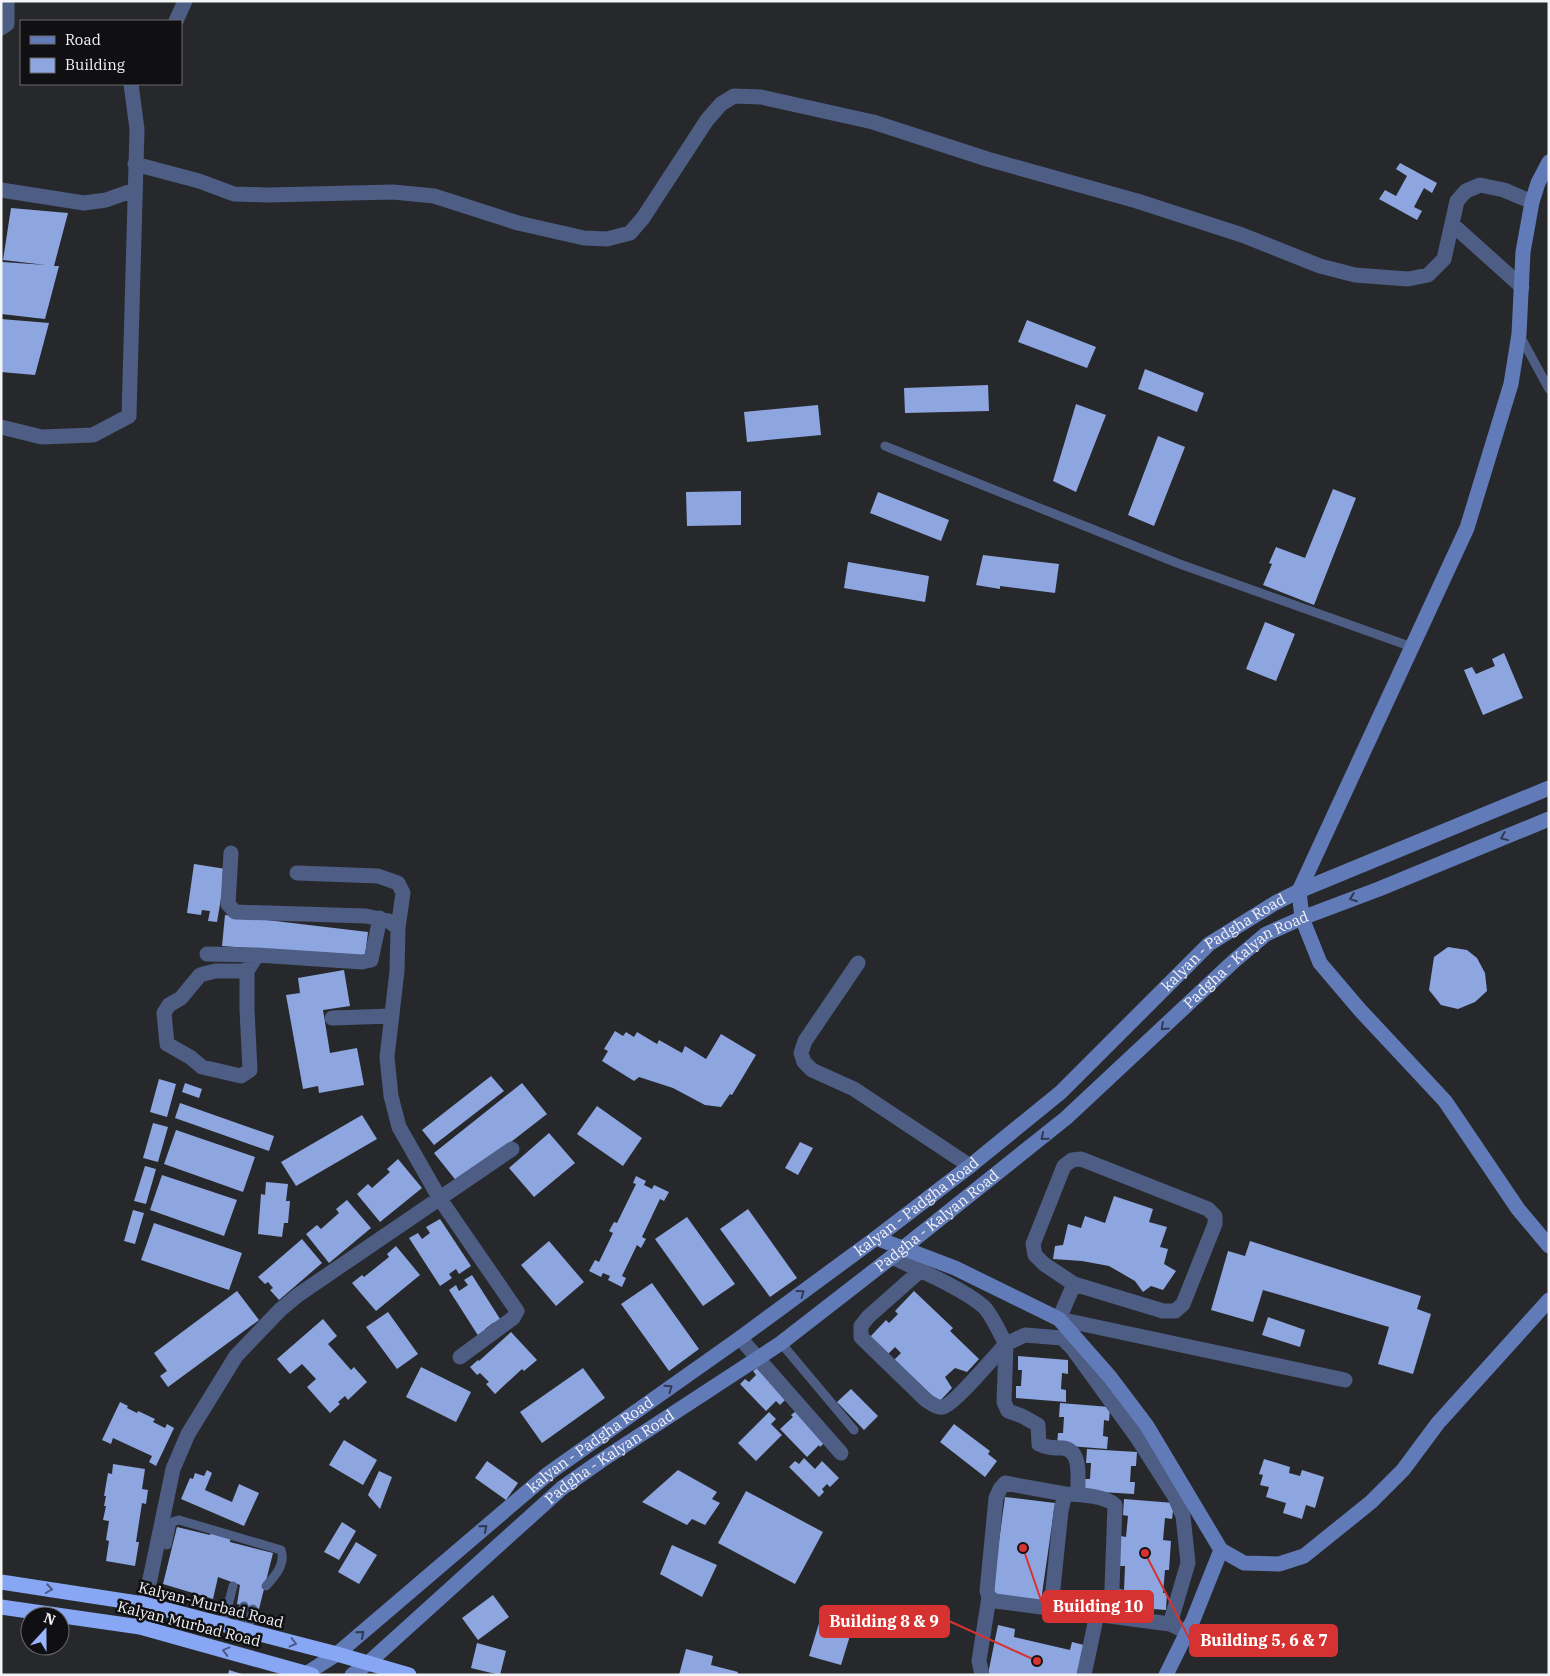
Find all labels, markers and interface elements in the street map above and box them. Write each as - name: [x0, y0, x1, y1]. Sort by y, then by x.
- legend: [20, 20, 182, 85]
- text: Road: [65, 30, 101, 49]
- text: Building: [65, 55, 125, 74]
- one-way arrow: [1500, 831, 1509, 841]
- street label: kalyan - Padgha Road: [1157, 889, 1288, 995]
- one-way arrow: [1349, 892, 1358, 903]
- street label: Padgha - Kalyan Road: [1179, 906, 1311, 1012]
- one-way arrow: [1161, 1021, 1170, 1030]
- one-way arrow: [1041, 1131, 1050, 1139]
- street label: kalyan - Padgha Road: [850, 1153, 982, 1260]
- street label: Padgha - Kalyan Road: [871, 1165, 1002, 1276]
- one-way arrow: [795, 1290, 805, 1299]
- one-way arrow: [664, 1385, 673, 1394]
- street label: kalyan - Padgha Road: [523, 1392, 657, 1496]
- street label: Padgha - Kalyan Road: [541, 1405, 678, 1508]
- one-way arrow: [479, 1525, 488, 1534]
- street label: Kalyan-Murbad Road: [136, 1577, 286, 1632]
- one-way arrow: [45, 1584, 54, 1594]
- callout: Building 10: [1043, 1591, 1153, 1622]
- text: Building 10: [1053, 1596, 1144, 1616]
- street label: Kalyan Murbad Road: [116, 1597, 263, 1650]
- north arrow: [20, 1606, 70, 1656]
- callout: Building 8 & 9: [820, 1606, 949, 1637]
- text: N: [41, 1608, 58, 1629]
- text: Building 8 & 9: [829, 1611, 939, 1631]
- callout: Building 5, 6 & 7: [1190, 1625, 1337, 1656]
- one-way arrow: [355, 1630, 364, 1639]
- text: Building 5, 6 & 7: [1200, 1630, 1328, 1650]
- one-way arrow: [289, 1637, 298, 1648]
- one-way arrow: [223, 1646, 231, 1656]

